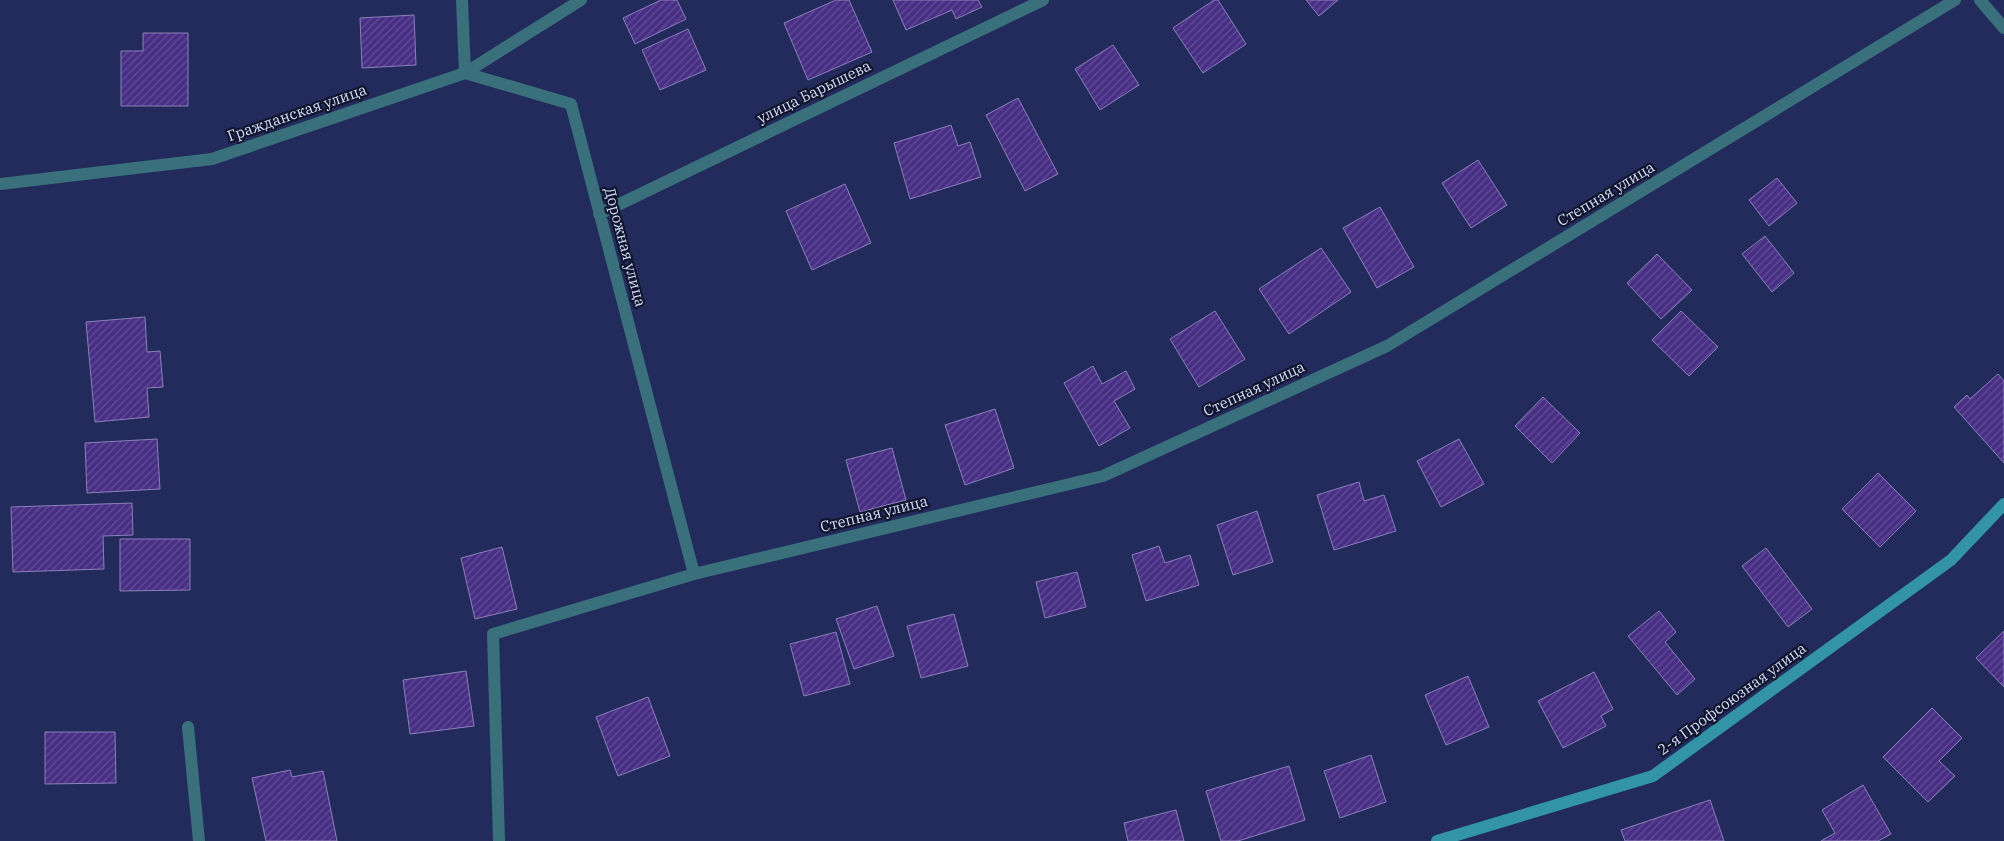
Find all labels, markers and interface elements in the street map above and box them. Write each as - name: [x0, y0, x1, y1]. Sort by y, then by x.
- street label: улица Барышева: [754, 56, 874, 127]
- street label: Гражданская улица: [225, 80, 369, 145]
- street label: Степная улица: [1554, 157, 1658, 230]
- street label: Дорожная улица: [600, 185, 651, 309]
- street label: Степная улица: [1200, 357, 1308, 420]
- street label: Степная улица: [818, 491, 930, 536]
- street label: 2-я Профсоюзная улица: [1654, 638, 1810, 759]

